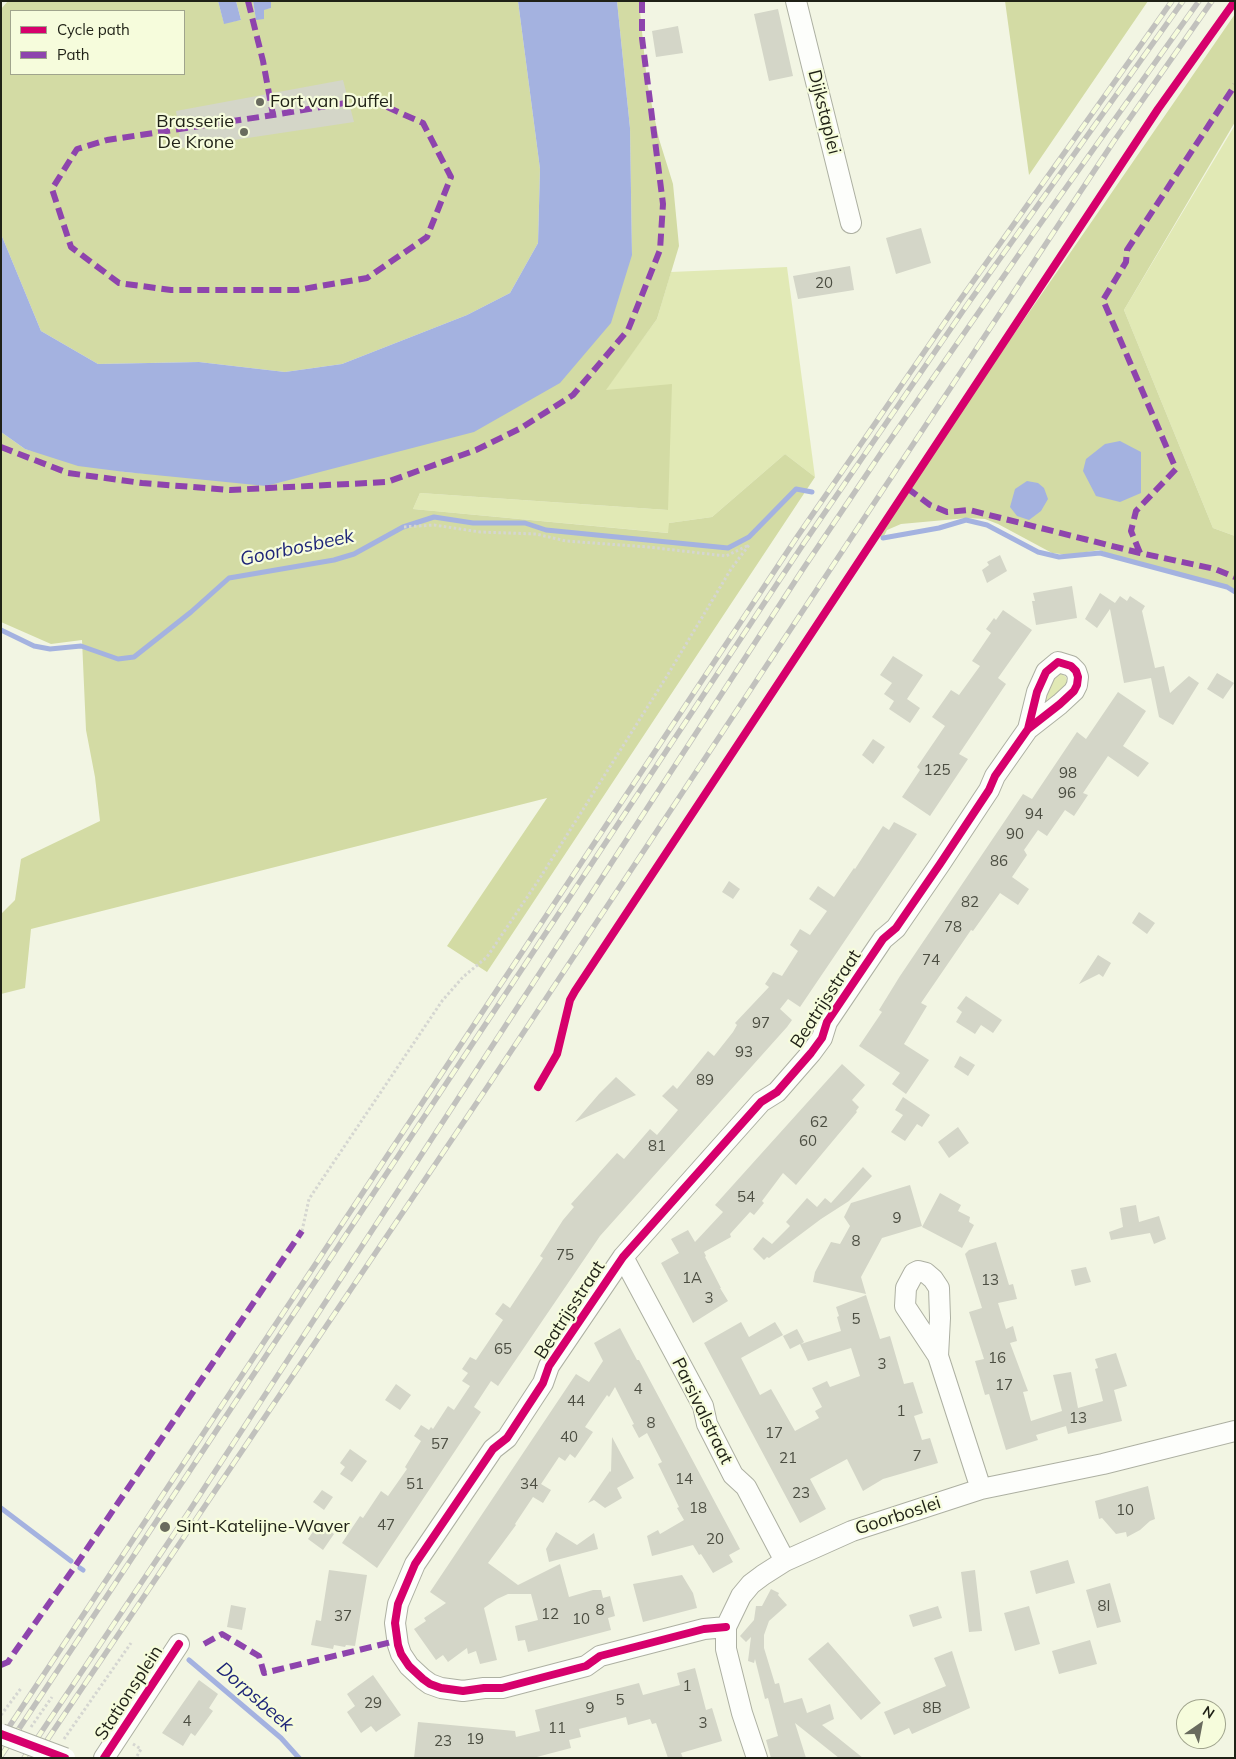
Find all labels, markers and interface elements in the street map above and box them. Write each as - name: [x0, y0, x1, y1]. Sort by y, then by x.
- legend: [10, 10, 185, 75]
- text: Cycle path: [57, 20, 130, 39]
- text: Path: [57, 45, 89, 64]
- street label: Dijkstaplei: [803, 68, 845, 156]
- place label: Fort van Duffel: [270, 91, 393, 113]
- marker: Fort van Duffel: [254, 96, 266, 108]
- place label: Brasserie De Krone: [156, 111, 234, 154]
- marker: Brasserie De Krone: [238, 126, 250, 138]
- house number: 20: [815, 274, 833, 292]
- water label: Goorbosbeek: [238, 525, 356, 571]
- house number: 125: [924, 761, 950, 779]
- house number: 98: [1059, 764, 1077, 782]
- house number: 96: [1058, 784, 1076, 802]
- house number: 94: [1025, 805, 1043, 823]
- house number: 90: [1006, 825, 1024, 843]
- house number: 86: [990, 852, 1008, 870]
- house number: 82: [961, 893, 979, 911]
- house number: 78: [944, 918, 962, 936]
- street label: Beatrijsstraat: [786, 946, 866, 1052]
- house number: 74: [922, 951, 940, 969]
- house number: 97: [752, 1014, 770, 1032]
- house number: 93: [735, 1043, 753, 1061]
- house number: 89: [696, 1071, 714, 1089]
- house number: 62: [810, 1113, 828, 1131]
- house number: 60: [799, 1132, 817, 1150]
- house number: 81: [648, 1137, 666, 1155]
- house number: 54: [737, 1188, 755, 1206]
- house number: 9: [893, 1209, 901, 1227]
- house number: 8: [852, 1232, 860, 1250]
- house number: 75: [556, 1246, 574, 1264]
- street label: Beatrijsstraat: [530, 1257, 610, 1363]
- house number: 1A: [682, 1269, 702, 1287]
- house number: 13: [981, 1271, 999, 1289]
- house number: 3: [705, 1289, 713, 1307]
- house number: 5: [852, 1310, 860, 1328]
- house number: 65: [494, 1340, 512, 1358]
- house number: 16: [988, 1349, 1006, 1367]
- street label: Parsivalstraat: [667, 1354, 737, 1468]
- house number: 3: [878, 1355, 886, 1373]
- house number: 17: [995, 1376, 1013, 1394]
- house number: 4: [634, 1380, 642, 1398]
- house number: 44: [567, 1392, 585, 1410]
- house number: 1: [897, 1402, 905, 1420]
- house number: 13: [1069, 1409, 1087, 1427]
- house number: 8: [647, 1414, 655, 1432]
- house number: 17: [765, 1424, 783, 1442]
- house number: 40: [560, 1428, 578, 1446]
- house number: 57: [431, 1435, 449, 1453]
- house number: 7: [913, 1447, 921, 1465]
- house number: 21: [779, 1449, 797, 1467]
- house number: 14: [675, 1470, 693, 1488]
- house number: 51: [406, 1475, 424, 1493]
- house number: 34: [520, 1475, 538, 1493]
- house number: 23: [792, 1484, 810, 1502]
- street label: Goorboslei: [853, 1492, 943, 1540]
- house number: 18: [689, 1499, 707, 1517]
- house number: 10: [1116, 1501, 1134, 1519]
- place label: Sint-Katelijne-Waver: [176, 1516, 350, 1538]
- house number: 47: [377, 1516, 395, 1534]
- marker: Sint-Katelijne-Waver: [158, 1520, 172, 1534]
- house number: 20: [706, 1530, 724, 1548]
- house number: 8I: [1098, 1597, 1110, 1615]
- house number: 8: [596, 1601, 604, 1619]
- house number: 12: [541, 1605, 559, 1623]
- house number: 37: [334, 1607, 352, 1625]
- house number: 10: [572, 1610, 590, 1628]
- street label: Stationsplein: [90, 1642, 168, 1744]
- water label: Dorpsbeek: [212, 1657, 298, 1737]
- house number: 1: [683, 1677, 691, 1695]
- house number: 5: [616, 1691, 624, 1709]
- house number: 29: [364, 1694, 382, 1712]
- house number: 9: [586, 1699, 594, 1717]
- house number: 8B: [922, 1699, 942, 1717]
- north arrow: [1176, 1699, 1226, 1749]
- text: N: [1199, 1702, 1218, 1723]
- house number: 4: [183, 1712, 191, 1730]
- house number: 3: [699, 1714, 707, 1732]
- house number: 11: [548, 1719, 566, 1737]
- house number: 19: [466, 1730, 484, 1748]
- house number: 23: [434, 1732, 452, 1750]

